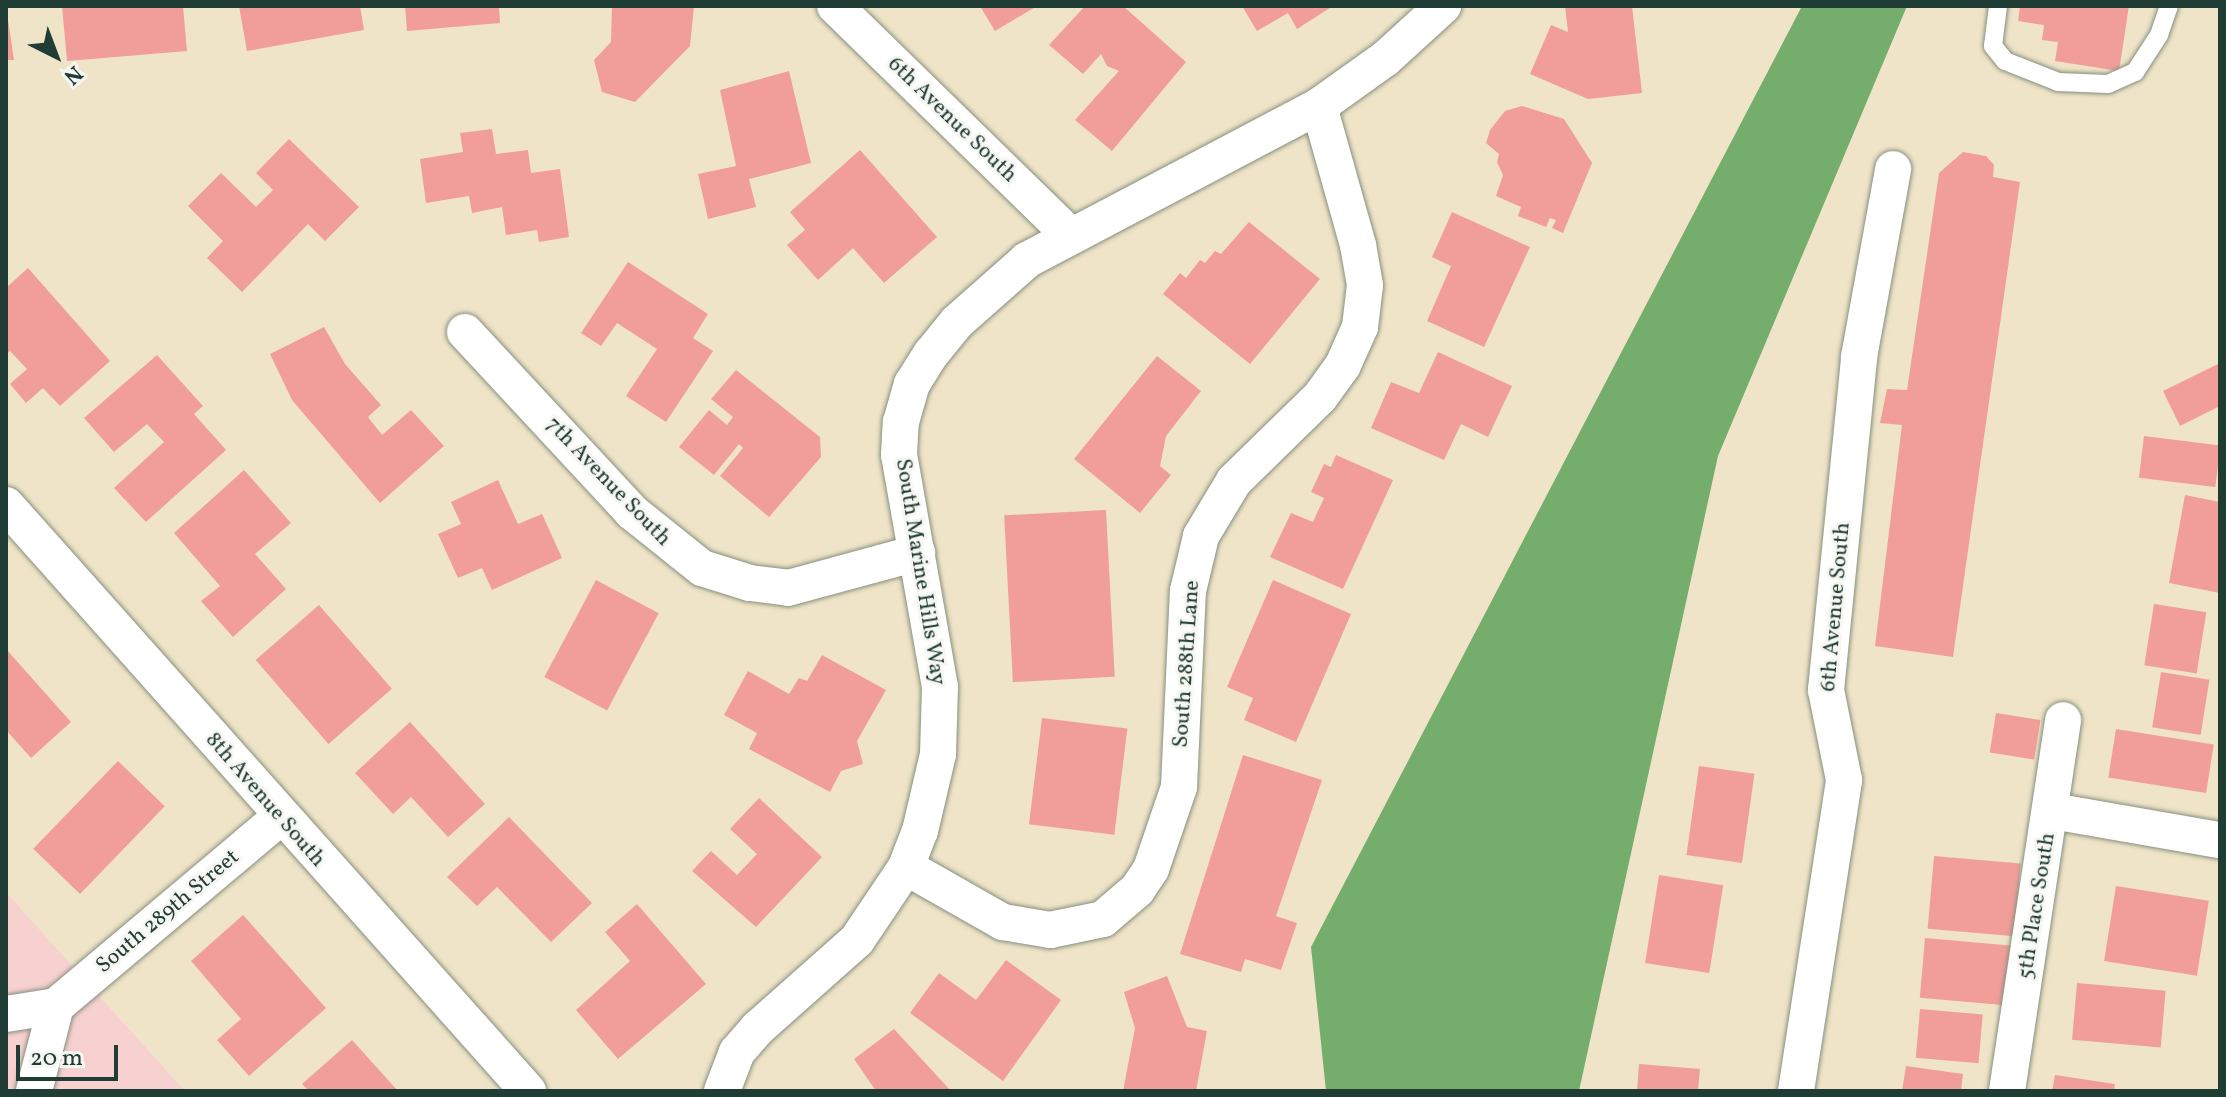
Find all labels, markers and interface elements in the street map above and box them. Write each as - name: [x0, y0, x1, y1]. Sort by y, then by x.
- north arrow: [16, 16, 96, 96]
- street label: 6th Avenue South: [882, 52, 1022, 188]
- text: N: [56, 57, 89, 91]
- street label: 7th Avenue South: [540, 412, 676, 552]
- street label: South Marine Hills Way: [889, 457, 951, 687]
- street label: 6th Avenue South: [1815, 521, 1857, 693]
- street label: South 288th Lane: [1168, 579, 1206, 749]
- street label: 8th Avenue South: [199, 727, 331, 873]
- street label: 5th Place South: [2012, 831, 2062, 981]
- street label: South 289th Street: [91, 844, 245, 980]
- scale bar: [20, 1029, 122, 1079]
- text: 20 m: [30, 1042, 83, 1076]

